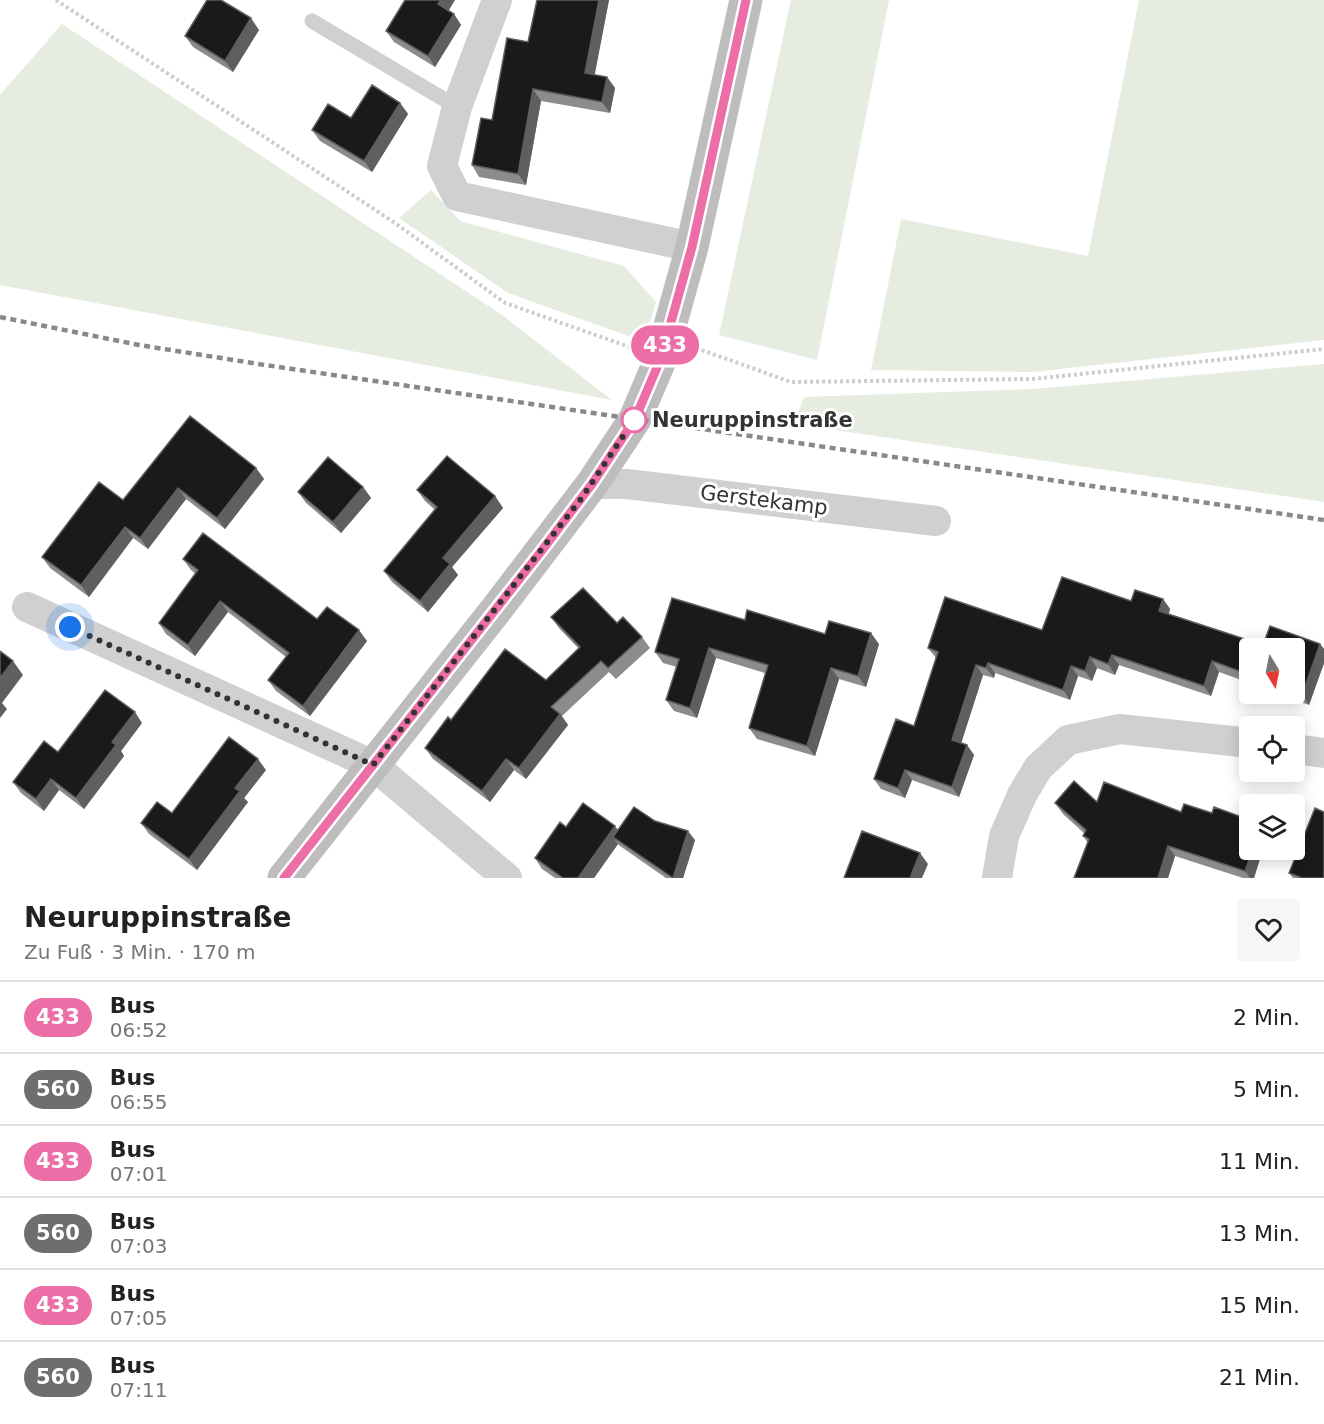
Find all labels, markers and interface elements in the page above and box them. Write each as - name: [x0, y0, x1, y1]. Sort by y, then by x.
- line badge: 433: [630, 326, 700, 364]
- text: 433: [643, 333, 687, 357]
- marker: Neuruppinstraße: [621, 407, 647, 433]
- place label: Neuruppinstraße: [652, 408, 853, 432]
- street label: Gerstekamp: [699, 480, 829, 520]
- your location: [55, 612, 85, 642]
- north arrow: [1239, 638, 1305, 704]
- map controls: [1239, 638, 1305, 860]
- button: locate: [1239, 716, 1305, 782]
- button: layers: [1239, 794, 1305, 860]
- button: heart: [1237, 898, 1300, 961]
- text: Neuruppinstraße: [24, 901, 292, 934]
- text: Zu Fuß · 3 Min. · 170 m: [24, 940, 256, 964]
- text: Bus: [110, 993, 155, 1018]
- text: 433: [36, 1005, 80, 1029]
- text: 2 Min.: [1233, 1005, 1300, 1030]
- text: 06:52: [110, 1018, 167, 1042]
- text: Bus: [110, 1065, 155, 1090]
- text: 560: [36, 1077, 80, 1101]
- text: 5 Min.: [1233, 1077, 1300, 1102]
- text: 06:55: [110, 1090, 167, 1114]
- text: Bus: [110, 1137, 155, 1162]
- text: 433: [36, 1149, 80, 1173]
- text: 11 Min.: [1219, 1149, 1300, 1174]
- text: 07:01: [110, 1162, 167, 1186]
- text: Bus: [110, 1209, 155, 1234]
- text: 560: [36, 1221, 80, 1245]
- text: 13 Min.: [1219, 1221, 1300, 1246]
- text: 07:03: [110, 1234, 167, 1258]
- text: Bus: [110, 1281, 155, 1306]
- text: 433: [36, 1293, 80, 1317]
- text: 15 Min.: [1219, 1293, 1300, 1318]
- text: 07:05: [110, 1306, 167, 1330]
- text: Bus: [110, 1353, 155, 1378]
- text: 560: [36, 1365, 80, 1389]
- text: 21 Min.: [1219, 1365, 1300, 1390]
- text: 07:11: [110, 1378, 167, 1402]

